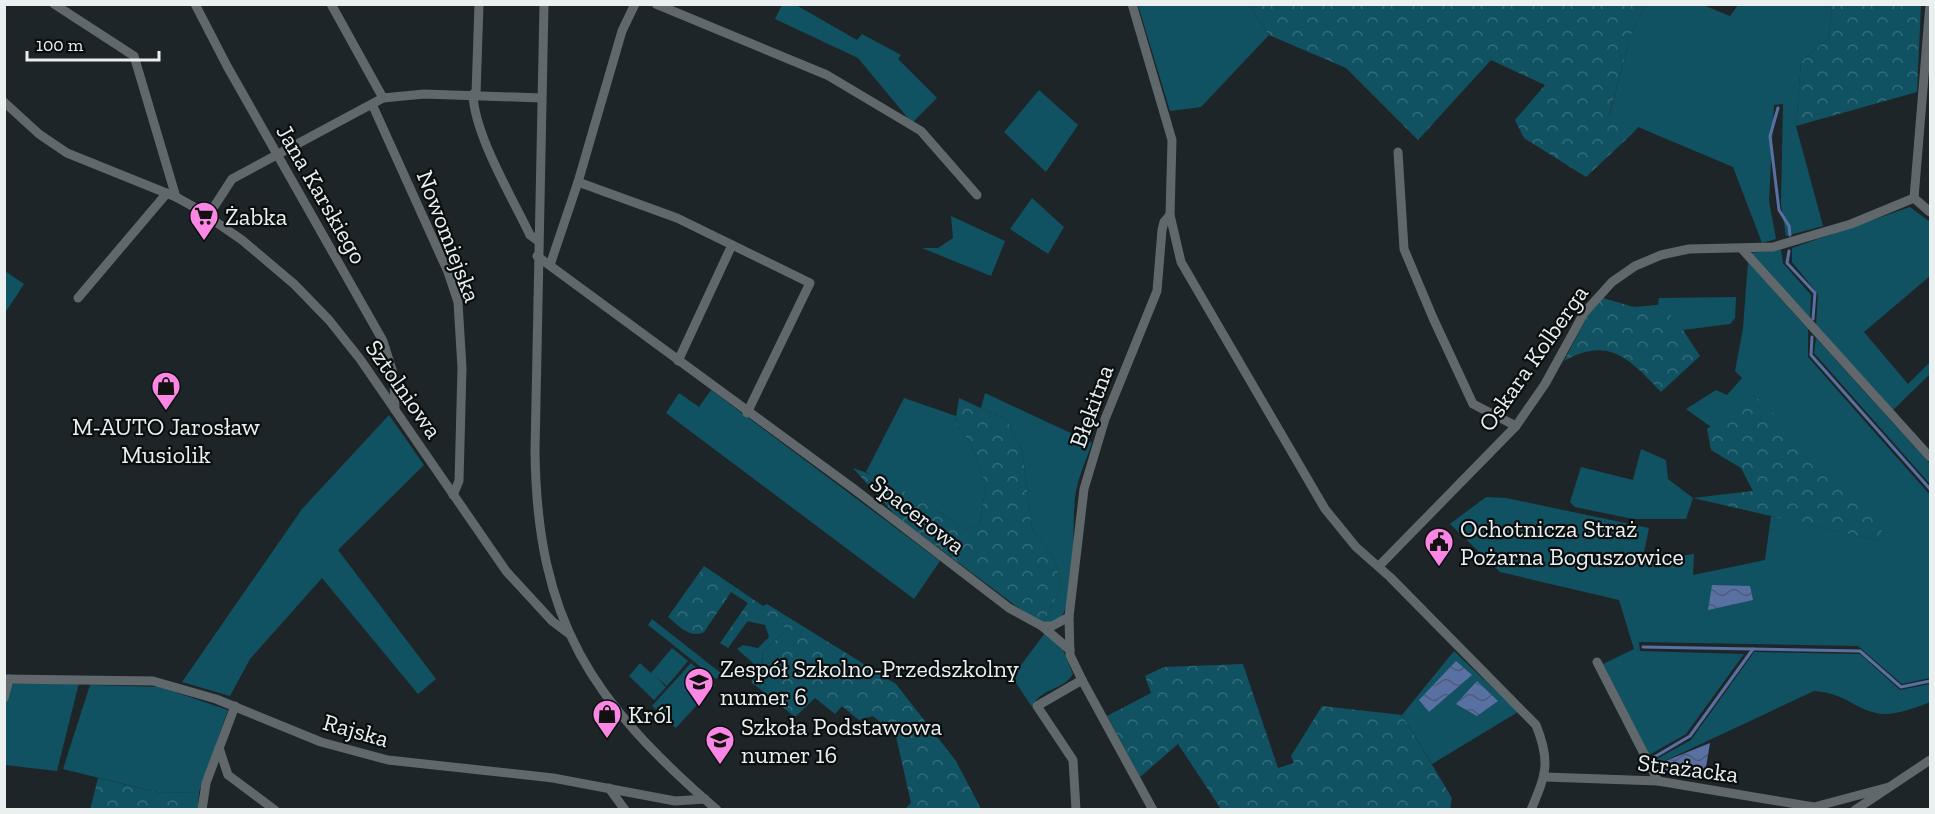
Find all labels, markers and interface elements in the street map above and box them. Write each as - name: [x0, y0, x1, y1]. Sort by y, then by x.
- scale bar: [27, 24, 159, 62]
- text: 100 m: [36, 34, 84, 56]
- street label: Jana Karskiego: [270, 119, 374, 269]
- street label: Nowomiejska: [411, 166, 488, 306]
- supermarket icon: Żabka: [188, 200, 220, 242]
- place label: Żabka: [225, 202, 288, 231]
- street label: Oskara Kolberga: [1472, 279, 1594, 437]
- street label: Sztolniowa: [359, 334, 449, 444]
- street label: Błękitna: [1063, 360, 1119, 451]
- shop icon: M-AUTO Jarosław Musiolik: [150, 370, 182, 412]
- place label: M-AUTO Jarosław Musiolik: [72, 412, 261, 469]
- street label: Spacerowa: [865, 468, 971, 560]
- place label: Ochotnicza Straż Pożarna Boguszowice: [1460, 514, 1684, 571]
- public building icon: Ochotnicza Straż Pożarna Boguszowice: [1423, 526, 1455, 568]
- place label: Zespół Szkolno-Przedszkolny numer 6: [720, 654, 1020, 711]
- school or university icon: Zespół Szkolno-Przedszkolny numer 6: [683, 666, 715, 708]
- shop icon: Król: [591, 698, 623, 740]
- place label: Król: [628, 700, 672, 729]
- street label: Rajska: [320, 707, 393, 753]
- place label: Szkoła Podstawowa numer 16: [741, 712, 943, 769]
- school or university icon: Szkoła Podstawowa numer 16: [704, 724, 736, 766]
- street label: Strażacka: [1636, 747, 1740, 789]

